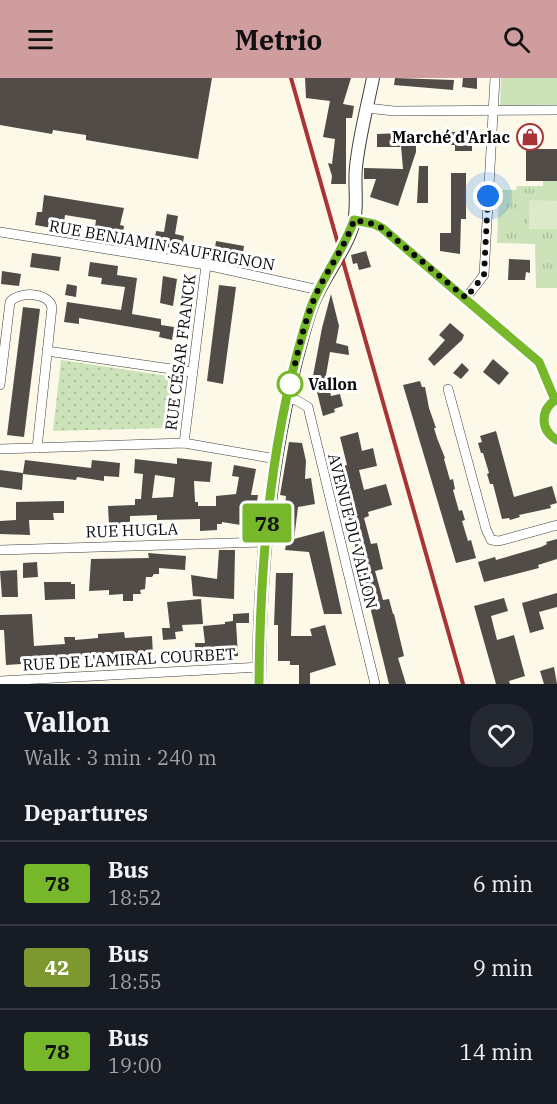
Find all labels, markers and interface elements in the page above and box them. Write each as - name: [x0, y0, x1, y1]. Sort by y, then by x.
- text: Metrio: [235, 22, 322, 57]
- icon: menu: [24, 23, 57, 56]
- icon: search: [500, 23, 533, 56]
- shop icon: Marché d'Arlac: [515, 122, 545, 152]
- place label: Marché d'Arlac: [392, 127, 510, 147]
- your location: [473, 181, 503, 211]
- street label: RUE BENJAMIN SAUFRIGNON: [48, 215, 276, 275]
- street label: RUE CÉSAR FRANCK: [159, 272, 200, 431]
- marker: Vallon: [277, 371, 303, 397]
- place label: Vallon: [308, 374, 358, 394]
- street label: AVENUE DU VALLON: [324, 451, 382, 611]
- line badge: 78: [240, 504, 294, 542]
- text: 78: [254, 509, 280, 537]
- street label: RUE HUGLA: [85, 518, 179, 542]
- street label: RUE DE L'AMIRAL COURBET: [22, 643, 236, 675]
- text: Vallon: [24, 703, 110, 740]
- button: heart: [470, 704, 533, 767]
- text: Walk · 3 min · 240 m: [24, 744, 217, 771]
- text: Departures: [24, 798, 148, 827]
- text: Bus: [108, 855, 149, 884]
- text: 78: [44, 869, 70, 897]
- text: 6 min: [473, 869, 533, 898]
- text: 18:52: [108, 884, 162, 911]
- text: Bus: [108, 939, 149, 968]
- text: 42: [44, 953, 70, 981]
- text: 9 min: [473, 953, 533, 982]
- text: 18:55: [108, 968, 162, 995]
- text: Bus: [108, 1023, 149, 1052]
- text: 78: [44, 1037, 70, 1065]
- text: 14 min: [460, 1037, 533, 1066]
- text: 19:00: [108, 1052, 162, 1079]

